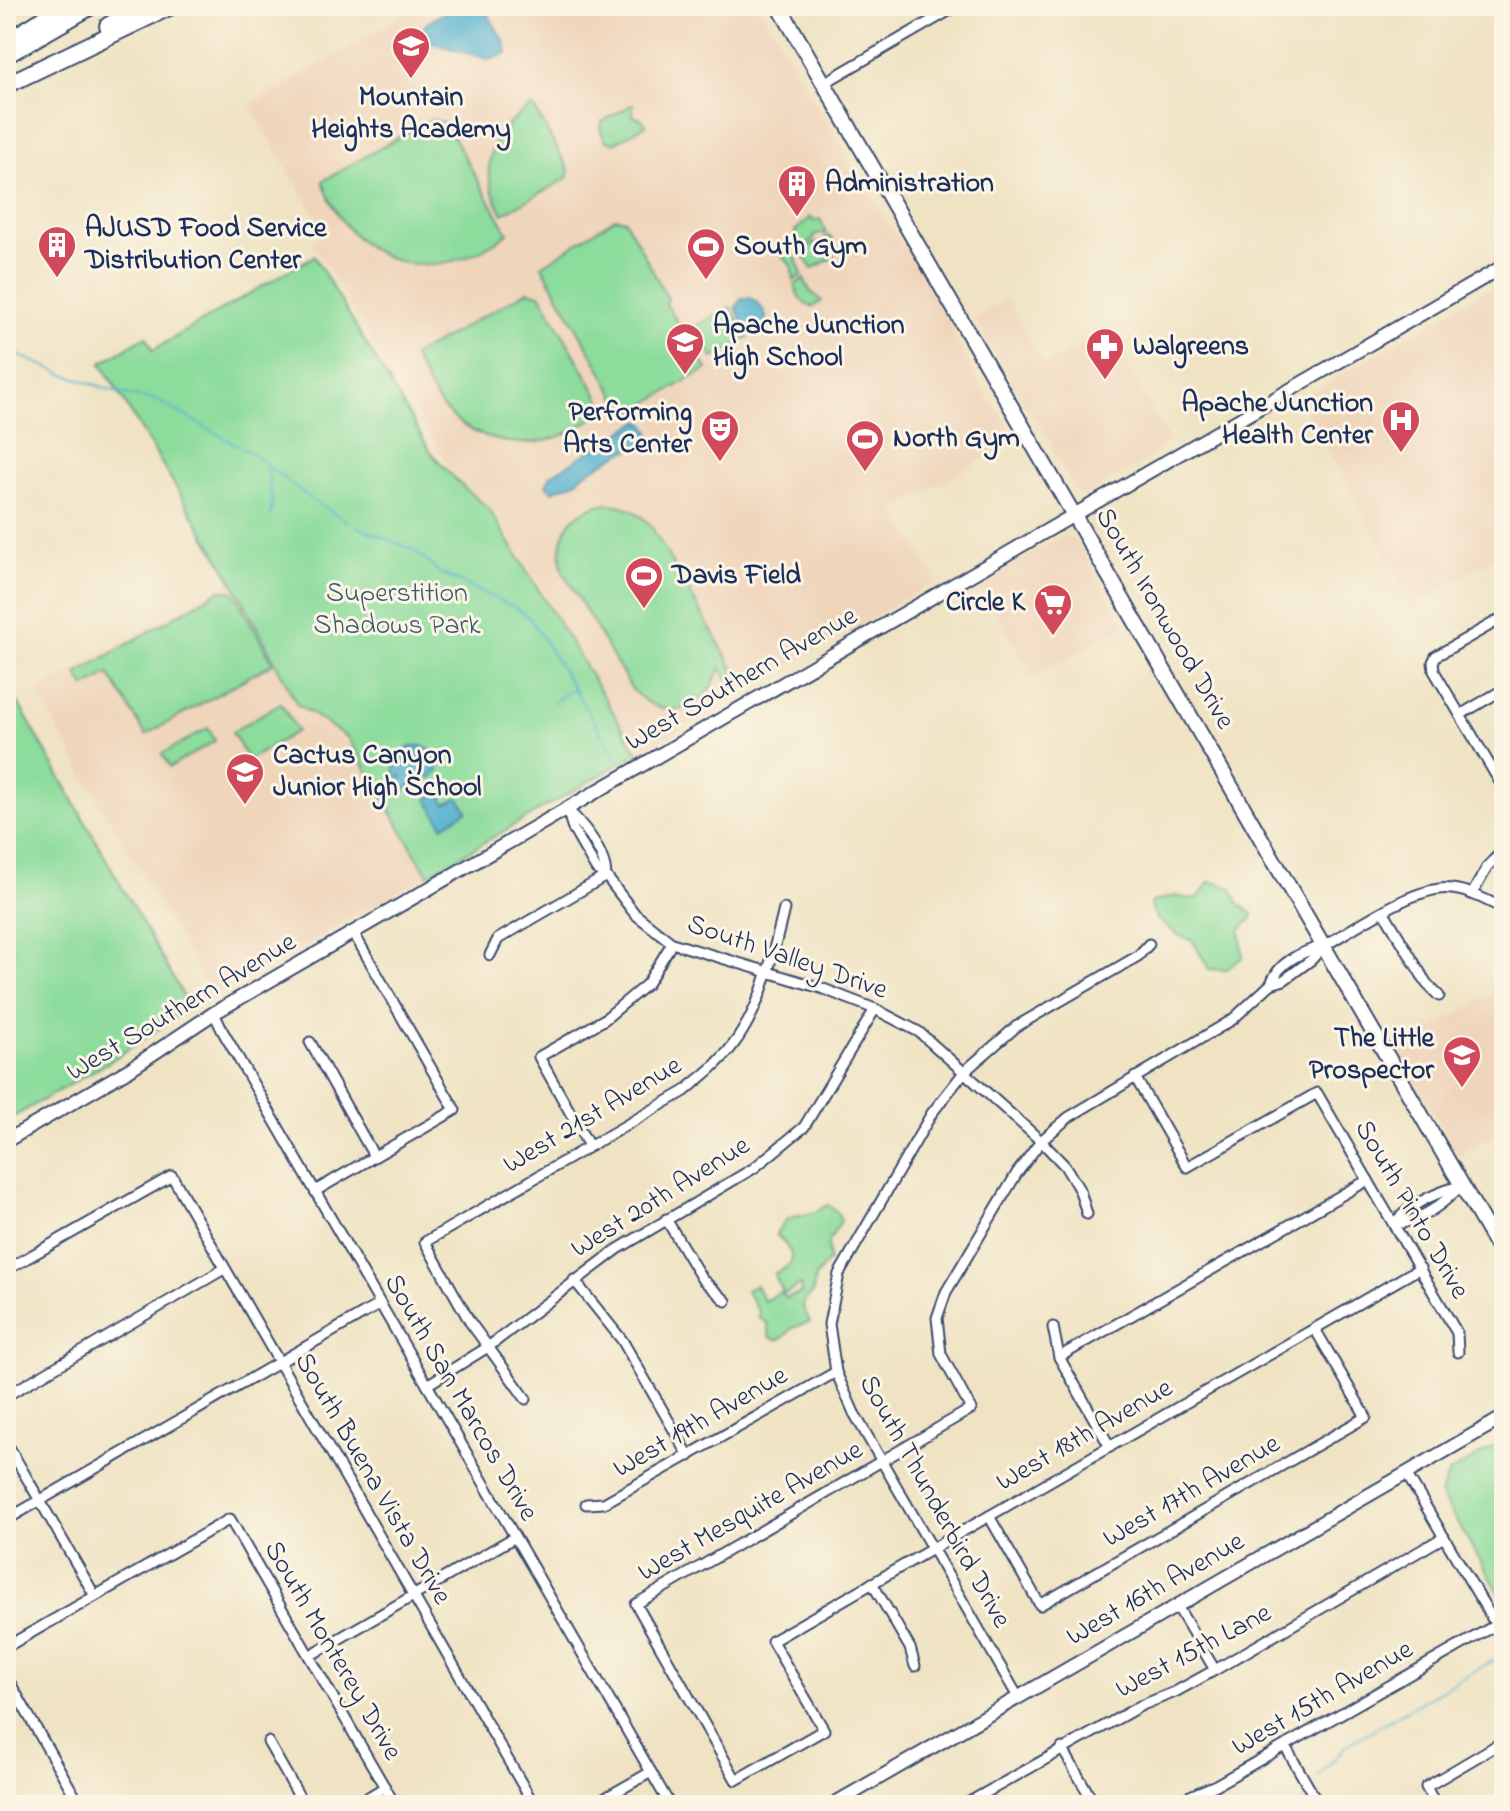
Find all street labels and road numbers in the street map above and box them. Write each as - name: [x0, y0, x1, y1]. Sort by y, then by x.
- street label: South Ironwood Drive: [1084, 500, 1245, 738]
- street label: West Southern Avenue: [618, 597, 866, 763]
- street label: South Valley Drive: [681, 905, 893, 1012]
- street label: West Southern Avenue: [59, 923, 305, 1093]
- street label: West 21st Avenue: [496, 1046, 691, 1186]
- street label: South Pinto Drive: [1343, 1113, 1479, 1308]
- street label: West 20th Avenue: [563, 1126, 759, 1270]
- street label: South San Marcos Drive: [372, 1267, 548, 1530]
- street label: South Buena Vista Drive: [283, 1345, 461, 1613]
- street label: West 19th Avenue: [606, 1356, 796, 1490]
- street label: South Thunderbird Drive: [847, 1368, 1021, 1636]
- street label: West 18th Avenue: [989, 1369, 1181, 1503]
- street label: West 17th Avenue: [1096, 1424, 1289, 1559]
- street label: West Mesquite Avenue: [631, 1431, 872, 1593]
- street label: West 16th Avenue: [1059, 1522, 1253, 1658]
- street label: South Monterey Drive: [252, 1533, 412, 1769]
- street label: West 15th Lane: [1109, 1593, 1280, 1710]
- street label: West 15th Avenue: [1225, 1630, 1422, 1768]

